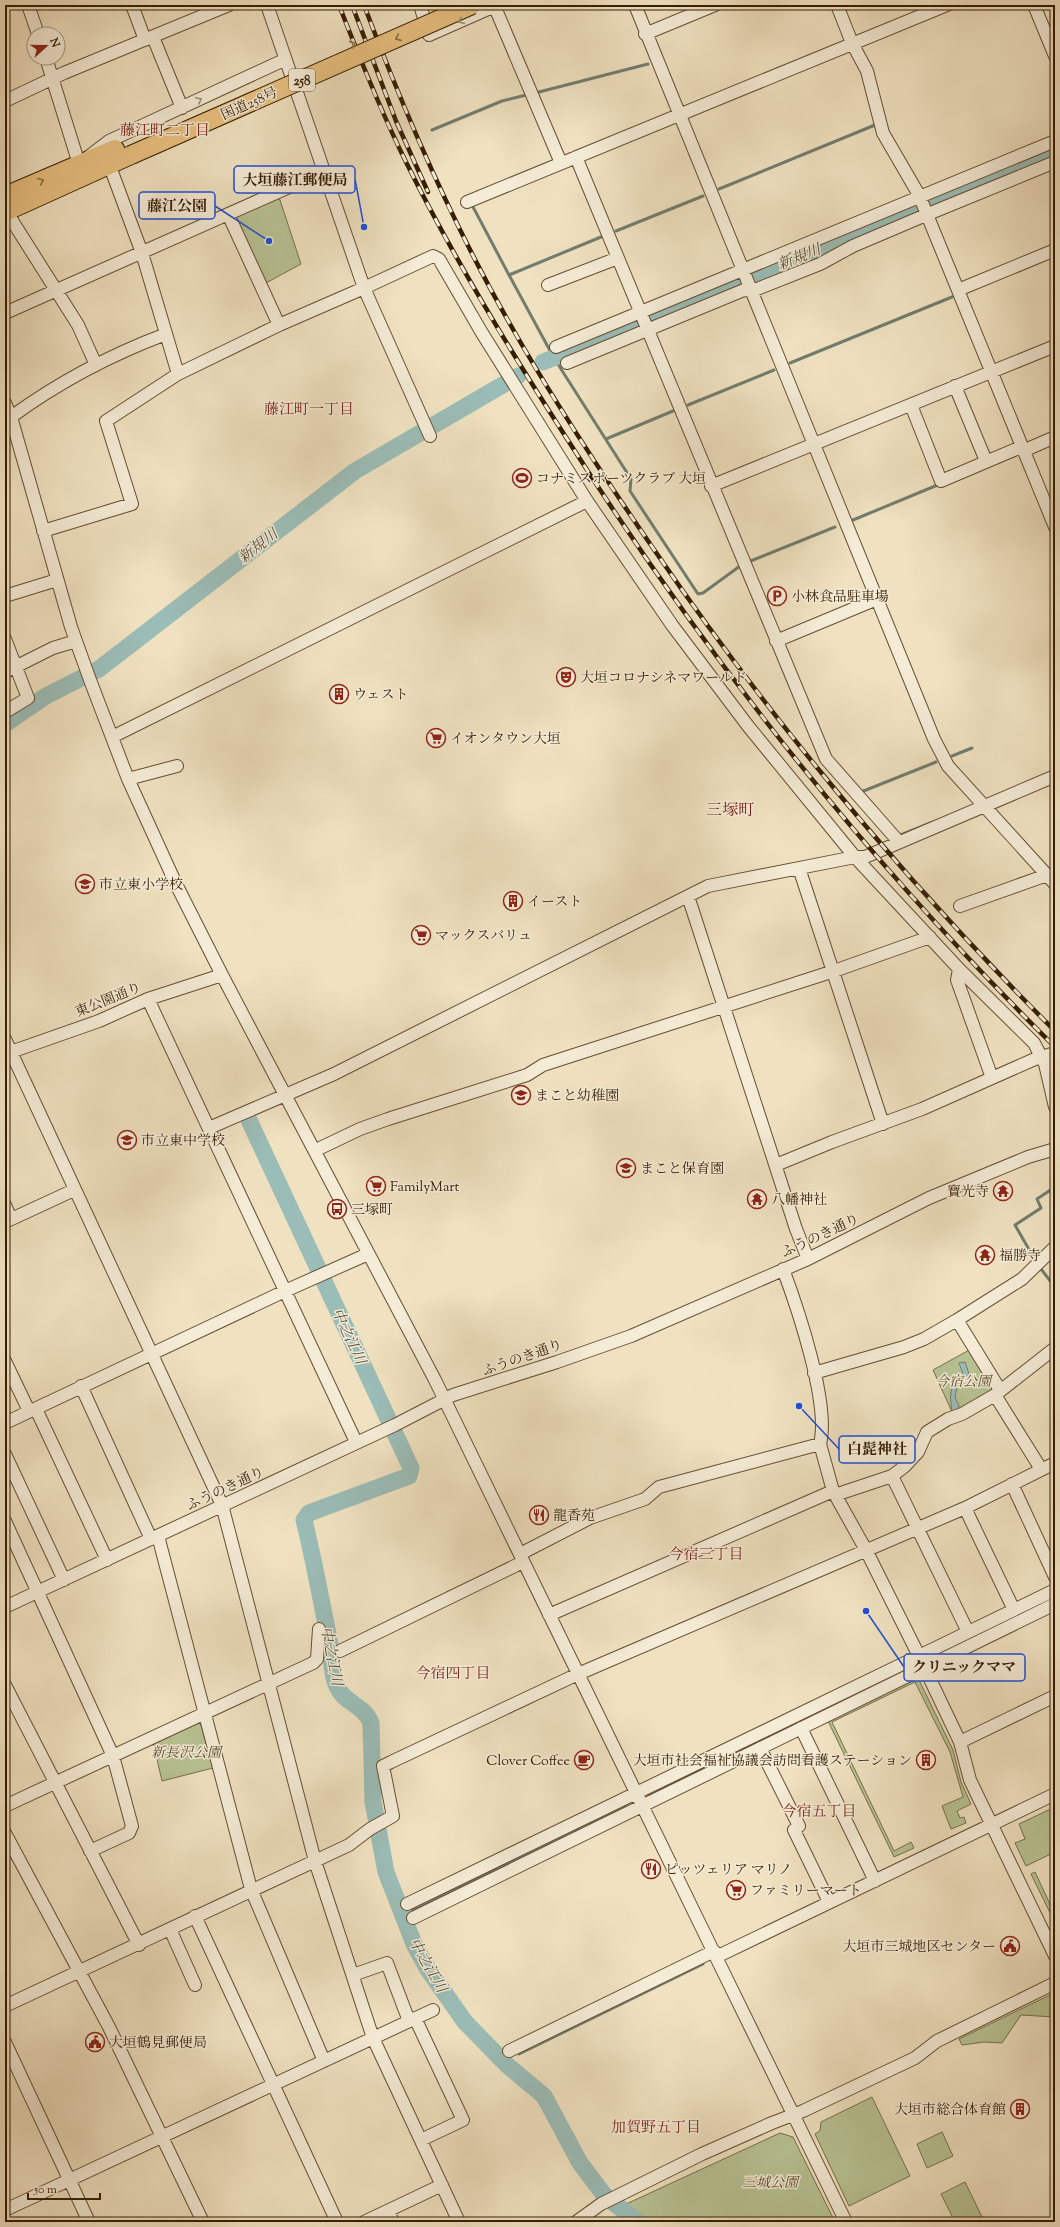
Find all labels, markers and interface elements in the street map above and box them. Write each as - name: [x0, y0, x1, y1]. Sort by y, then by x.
- one-way arrow: [458, 16, 466, 24]
- north arrow: [26, 26, 66, 66]
- one-way arrow: [395, 33, 402, 41]
- text: N: [45, 35, 64, 50]
- one-way arrow: [349, 41, 357, 49]
- road number: 258: [289, 69, 315, 91]
- street label: 国道258号: [218, 83, 281, 126]
- one-way arrow: [195, 97, 202, 105]
- district label: 藤江町二丁目: [120, 121, 210, 142]
- callout: 大垣藤江郵便局: [234, 166, 355, 193]
- text: 大垣藤江郵便局: [242, 171, 348, 192]
- one-way arrow: [37, 177, 44, 185]
- callout: 藤江公園: [139, 192, 215, 219]
- text: 藤江公園: [147, 197, 207, 218]
- water label: 新規川: [775, 239, 826, 277]
- district label: 藤江町一丁目: [264, 400, 354, 421]
- sports icon: コナミスポーツクラブ 大垣: [511, 467, 533, 489]
- place label: コナミスポーツクラブ 大垣: [536, 470, 706, 490]
- water label: 新規川: [235, 524, 285, 569]
- parking icon: 小林食品駐車場: [766, 585, 788, 607]
- place label: 小林食品駐車場: [791, 588, 889, 608]
- theatre icon: 大垣コロナシネマワールド: [555, 666, 577, 688]
- place label: 大垣コロナシネマワールド: [580, 669, 747, 689]
- building icon: ウェスト: [328, 683, 350, 705]
- place label: ウェスト: [353, 686, 408, 706]
- supermarket icon: イオンタウン大垣: [425, 727, 447, 749]
- place label: イオンタウン大垣: [450, 730, 561, 750]
- district label: 三塚町: [706, 800, 754, 823]
- school or university icon: 市立東小学校: [74, 873, 96, 895]
- place label: 市立東小学校: [99, 876, 183, 896]
- building icon: イースト: [502, 890, 524, 912]
- place label: イースト: [527, 893, 582, 913]
- supermarket icon: マックスバリュ: [410, 924, 432, 946]
- place label: マックスバリュ: [435, 927, 532, 947]
- street label: 東公園通り: [73, 978, 145, 1023]
- school or university icon: まこと幼稚園: [510, 1084, 532, 1106]
- place label: まこと幼稚園: [535, 1087, 619, 1107]
- school or university icon: 市立東中学校: [116, 1129, 138, 1151]
- place label: 市立東中学校: [141, 1132, 225, 1152]
- school or university icon: まこと保育園: [615, 1157, 637, 1179]
- place label: まこと保育園: [640, 1160, 724, 1180]
- supermarket icon: FamilyMart: [365, 1175, 387, 1197]
- place label: FamilyMart: [390, 1178, 459, 1198]
- temple icon: 寶光寺: [992, 1180, 1014, 1202]
- place label: 寶光寺: [947, 1183, 989, 1203]
- temple icon: 八幡神社: [746, 1188, 768, 1210]
- place label: 八幡神社: [771, 1191, 827, 1211]
- bus stop icon: 三塚町: [326, 1198, 348, 1220]
- place label: 三塚町: [351, 1201, 393, 1221]
- street label: ふうのき通り: [779, 1210, 863, 1264]
- temple icon: 福勝寺: [974, 1244, 996, 1266]
- place label: 福勝寺: [999, 1247, 1041, 1267]
- water label: 中之江川: [325, 1305, 371, 1370]
- street label: ふうのき通り: [480, 1336, 566, 1382]
- park label: 今宿公園: [935, 1373, 993, 1393]
- callout: 白髭神社: [839, 1436, 915, 1463]
- text: 白髭神社: [847, 1440, 907, 1461]
- street label: ふうのき通り: [184, 1463, 268, 1517]
- restaurant icon: 龍香苑: [528, 1504, 550, 1526]
- place label: 龍香苑: [553, 1507, 595, 1527]
- district label: 今宿三丁目: [668, 1545, 744, 1566]
- water label: 中之江川: [314, 1625, 347, 1690]
- callout: クリニックママ: [904, 1654, 1025, 1681]
- text: クリニックママ: [912, 1658, 1016, 1679]
- district label: 今宿四丁目: [415, 1664, 491, 1685]
- park label: 新長沢公園: [151, 1744, 223, 1764]
- cafe icon: Clover Coffee: [573, 1749, 595, 1771]
- building icon: 大垣市社会福祉協議会訪問看護ステーション: [915, 1749, 937, 1771]
- place label: Clover Coffee: [486, 1752, 570, 1772]
- place label: 大垣市社会福祉協議会訪問看護ステーション: [633, 1752, 912, 1772]
- district label: 今宿五丁目: [781, 1802, 857, 1823]
- restaurant icon: ピッツェリア マリノ: [640, 1858, 662, 1880]
- place label: ピッツェリア マリノ: [665, 1861, 792, 1881]
- supermarket icon: ファミリーマート: [725, 1879, 747, 1901]
- place label: ファミリーマート: [750, 1882, 862, 1902]
- water label: 中之江川: [403, 1935, 452, 1999]
- public building icon: 大垣市三城地区センター: [999, 1935, 1021, 1957]
- place label: 大垣市三城地区センター: [843, 1938, 996, 1958]
- public building icon: 大垣鶴見郵便局: [84, 2031, 106, 2053]
- place label: 大垣鶴見郵便局: [109, 2034, 207, 2054]
- building icon: 大垣市総合体育館: [1009, 2098, 1031, 2120]
- place label: 大垣市総合体育館: [894, 2101, 1006, 2121]
- district label: 加賀野五丁目: [611, 2118, 701, 2139]
- park label: 三城公園: [742, 2174, 800, 2194]
- scale bar: [28, 2175, 100, 2201]
- text: 50 m: [33, 2181, 57, 2199]

